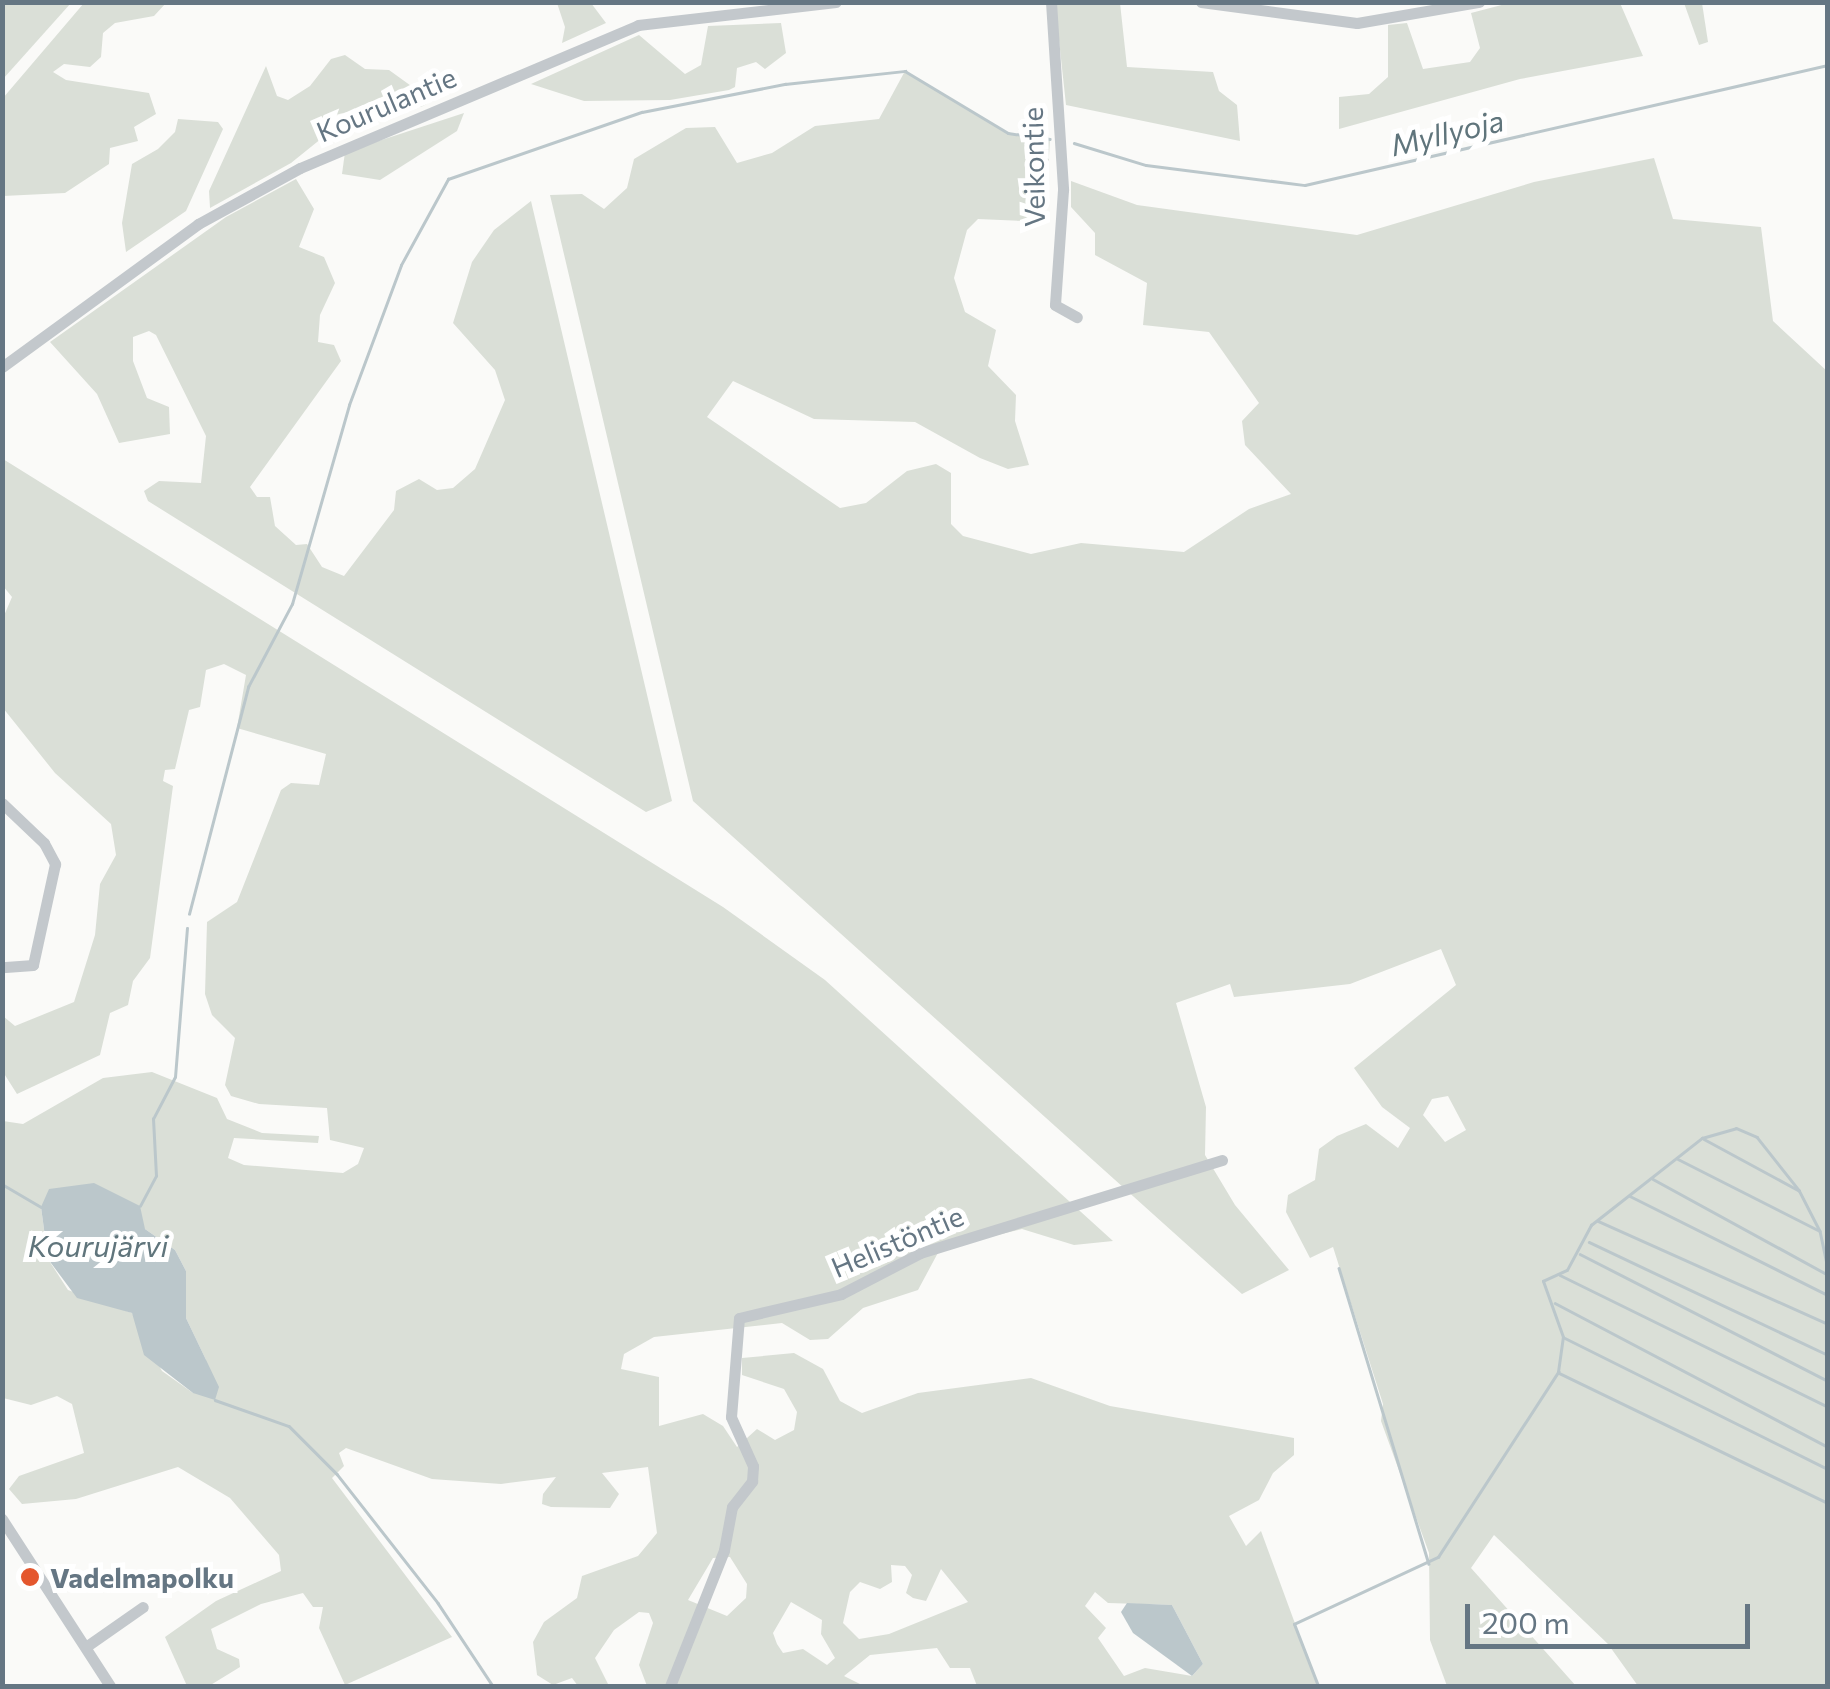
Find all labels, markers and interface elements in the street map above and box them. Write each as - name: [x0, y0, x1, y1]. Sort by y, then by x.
- street label: Kourulantie: [311, 60, 461, 148]
- water label: Myllyoja: [1387, 102, 1507, 162]
- street label: Veikontie: [1015, 107, 1051, 227]
- street label: Helistöntie: [826, 1198, 968, 1284]
- water label: Kourujärvi: [28, 1227, 168, 1263]
- place label: Vadelmapolku: [50, 1560, 234, 1594]
- marker: Vadelmapolku: [19, 1566, 41, 1588]
- scale bar: [1470, 1584, 1755, 1646]
- text: 200 m: [1482, 1603, 1570, 1640]

